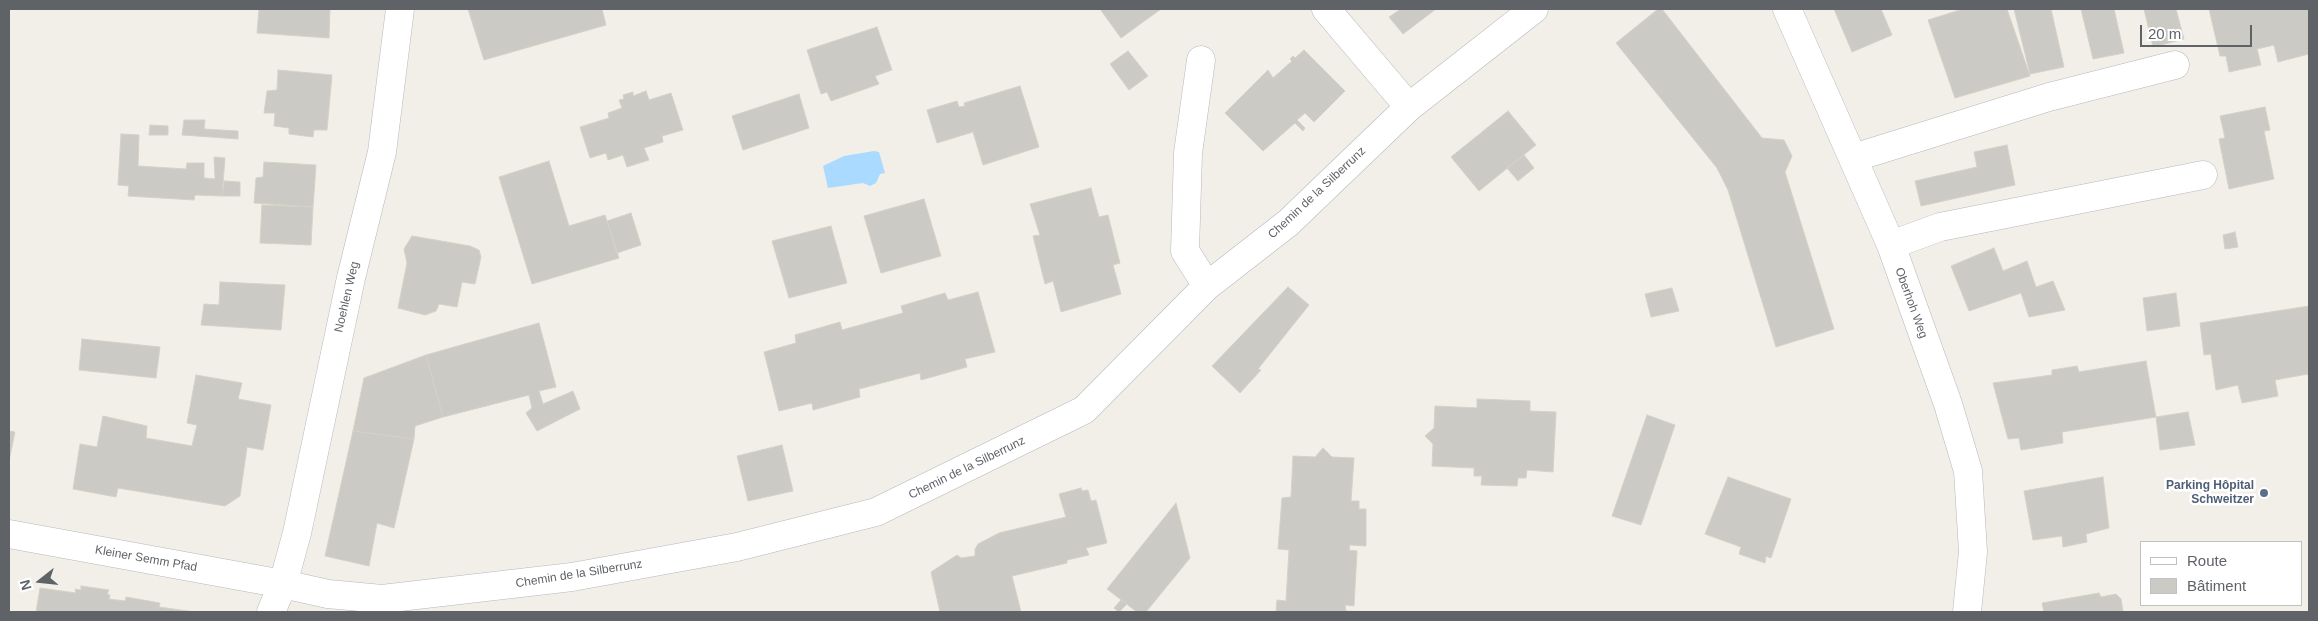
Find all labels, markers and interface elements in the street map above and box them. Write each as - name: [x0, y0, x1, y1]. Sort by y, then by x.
- scale bar: [2143, 15, 2256, 47]
- text: 20 m: [2148, 25, 2181, 42]
- street label: Chemin de la Silberrunz: [1265, 144, 1369, 242]
- street label: Noehlen Weg: [332, 260, 362, 334]
- street label: Oberhoh Weg: [1891, 266, 1931, 340]
- street label: Chemin de la Silberrunz: [906, 433, 1028, 503]
- place label: Parking Hôpital Schweitzer: [2166, 479, 2254, 507]
- marker: Parking Hôpital Schweitzer: [2258, 487, 2270, 499]
- legend: [2140, 541, 2303, 606]
- street label: Kleiner Semm Pfad: [94, 543, 198, 575]
- text: Route: [2187, 552, 2227, 569]
- north arrow: [15, 556, 65, 606]
- street label: Chemin de la Silberrunz: [515, 557, 643, 591]
- text: Bâtiment: [2187, 577, 2246, 594]
- text: N: [16, 578, 35, 592]

